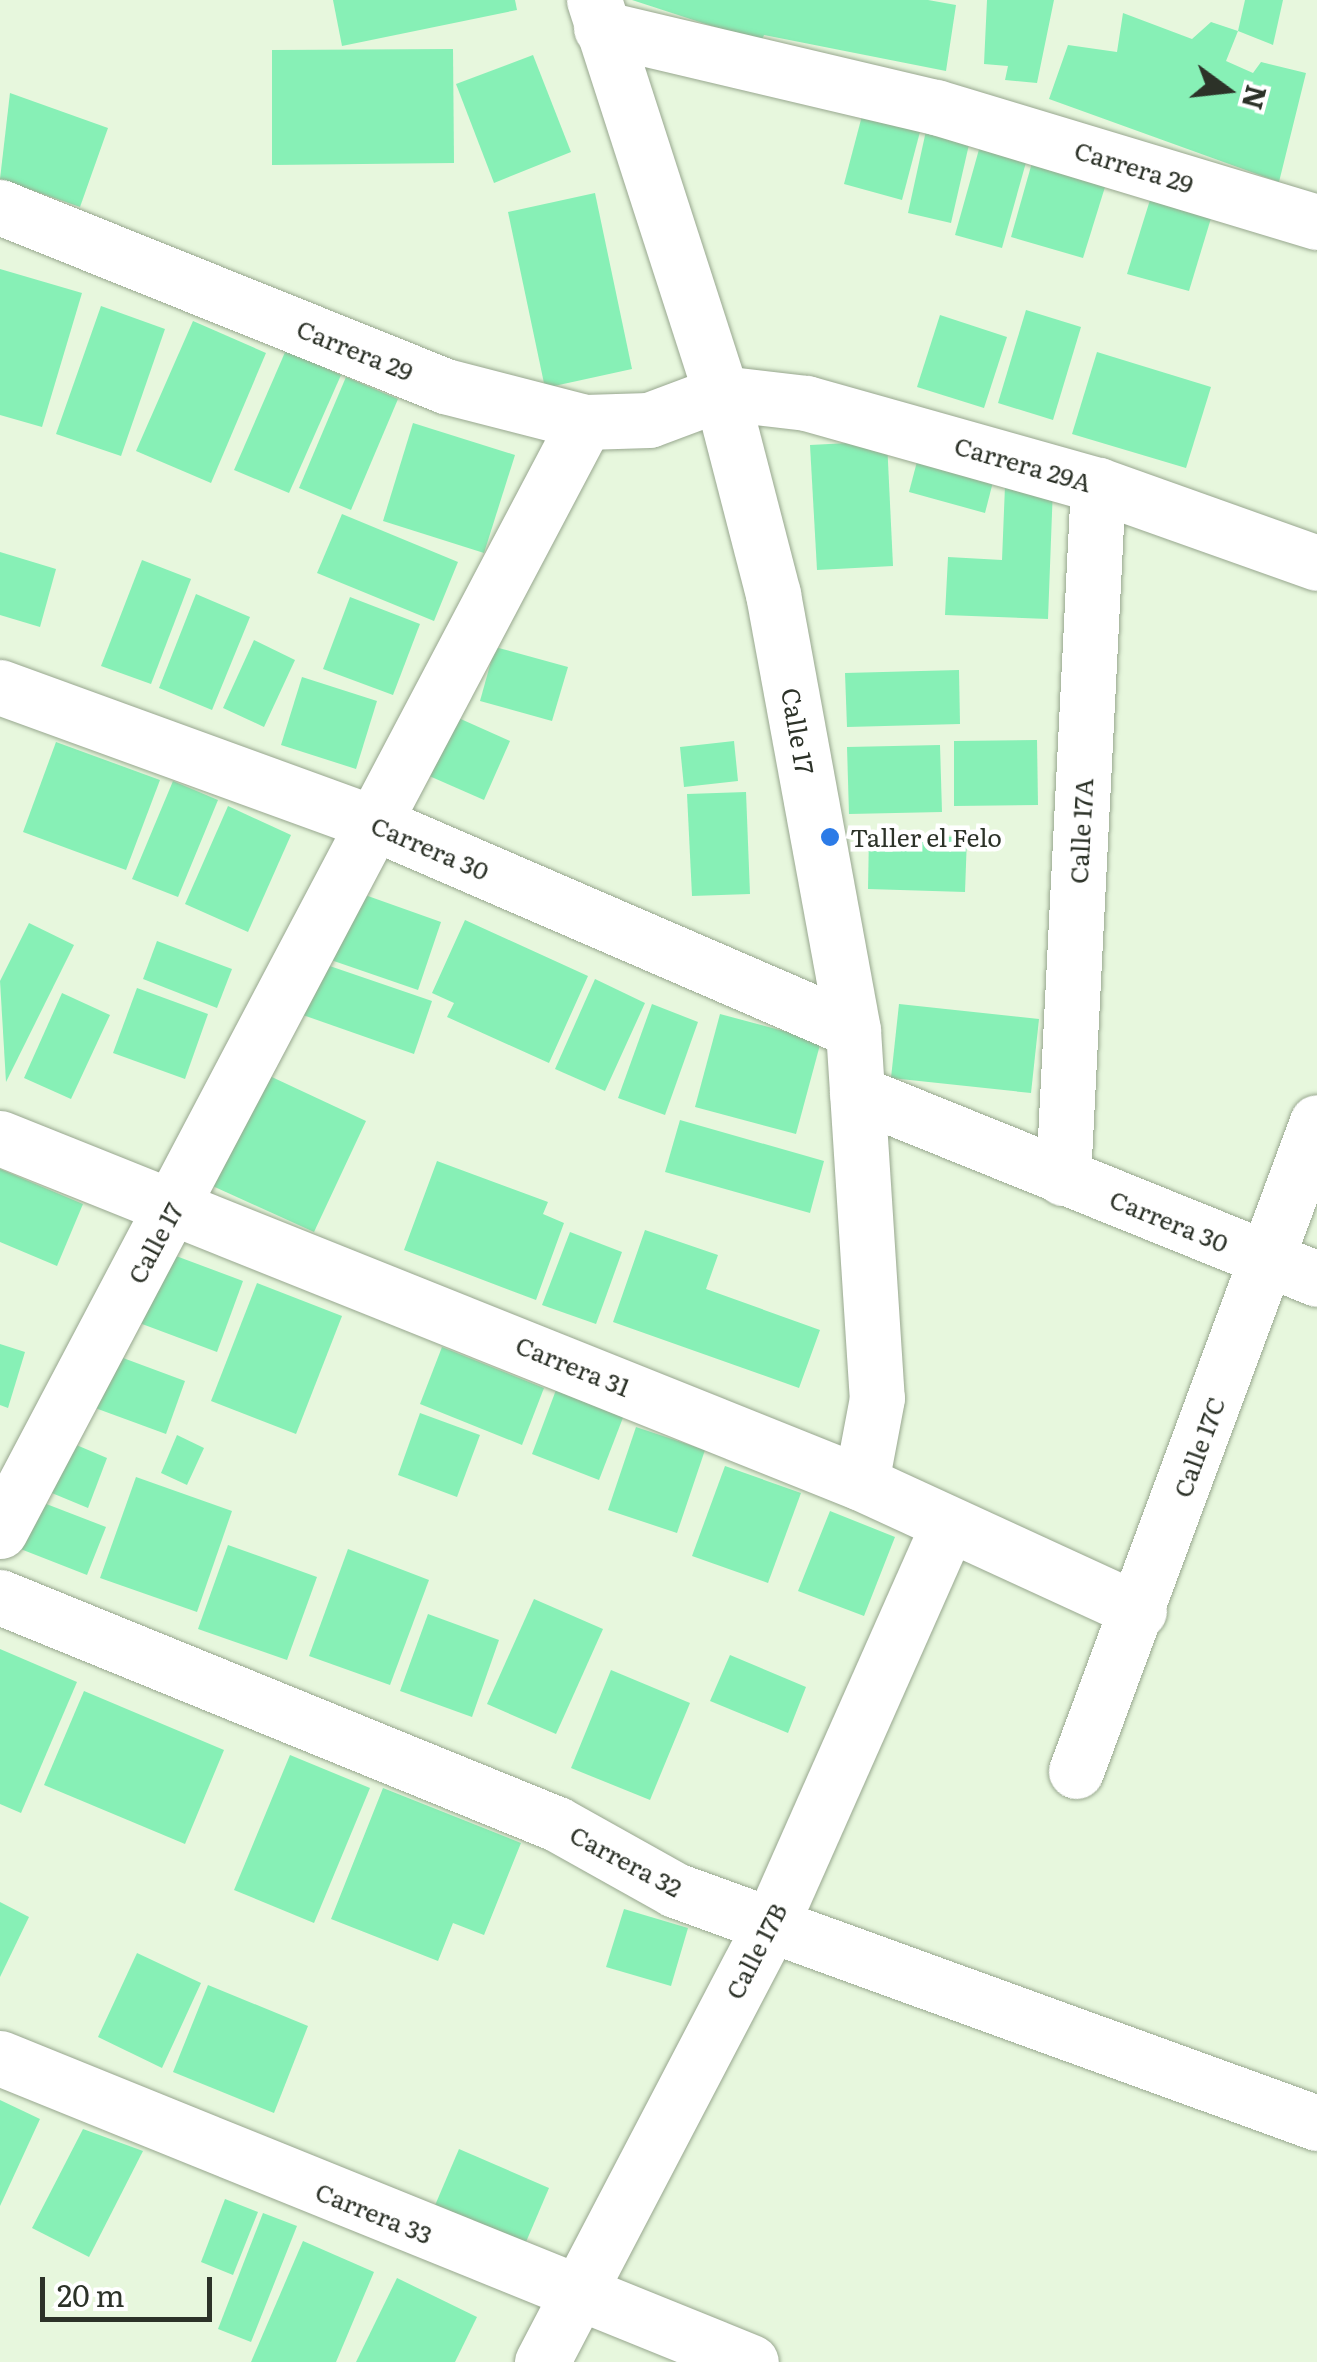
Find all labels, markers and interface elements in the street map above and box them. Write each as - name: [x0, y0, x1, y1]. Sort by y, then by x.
- north arrow: [1177, 40, 1277, 140]
- text: N: [1233, 81, 1279, 115]
- street label: Carrera 29: [1071, 135, 1197, 199]
- street label: Carrera 29: [293, 313, 417, 387]
- street label: Carrera 29A: [951, 430, 1095, 498]
- street label: Calle 17: [776, 685, 820, 777]
- street label: Calle 17A: [1063, 777, 1099, 885]
- street label: Carrera 30: [367, 810, 493, 886]
- place label: Taller el Felo: [850, 822, 1002, 852]
- marker: Taller el Felo: [819, 826, 841, 848]
- street label: Carrera 30: [1105, 1184, 1233, 1258]
- street label: Calle 17: [121, 1197, 189, 1289]
- street label: Carrera 31: [511, 1330, 635, 1402]
- street label: Calle 17C: [1167, 1393, 1231, 1501]
- street label: Carrera 32: [565, 1819, 687, 1903]
- street label: Calle 17B: [719, 1898, 793, 2004]
- street label: Carrera 33: [311, 2176, 437, 2250]
- scale bar: [45, 2257, 218, 2319]
- text: 20 m: [57, 2272, 125, 2316]

